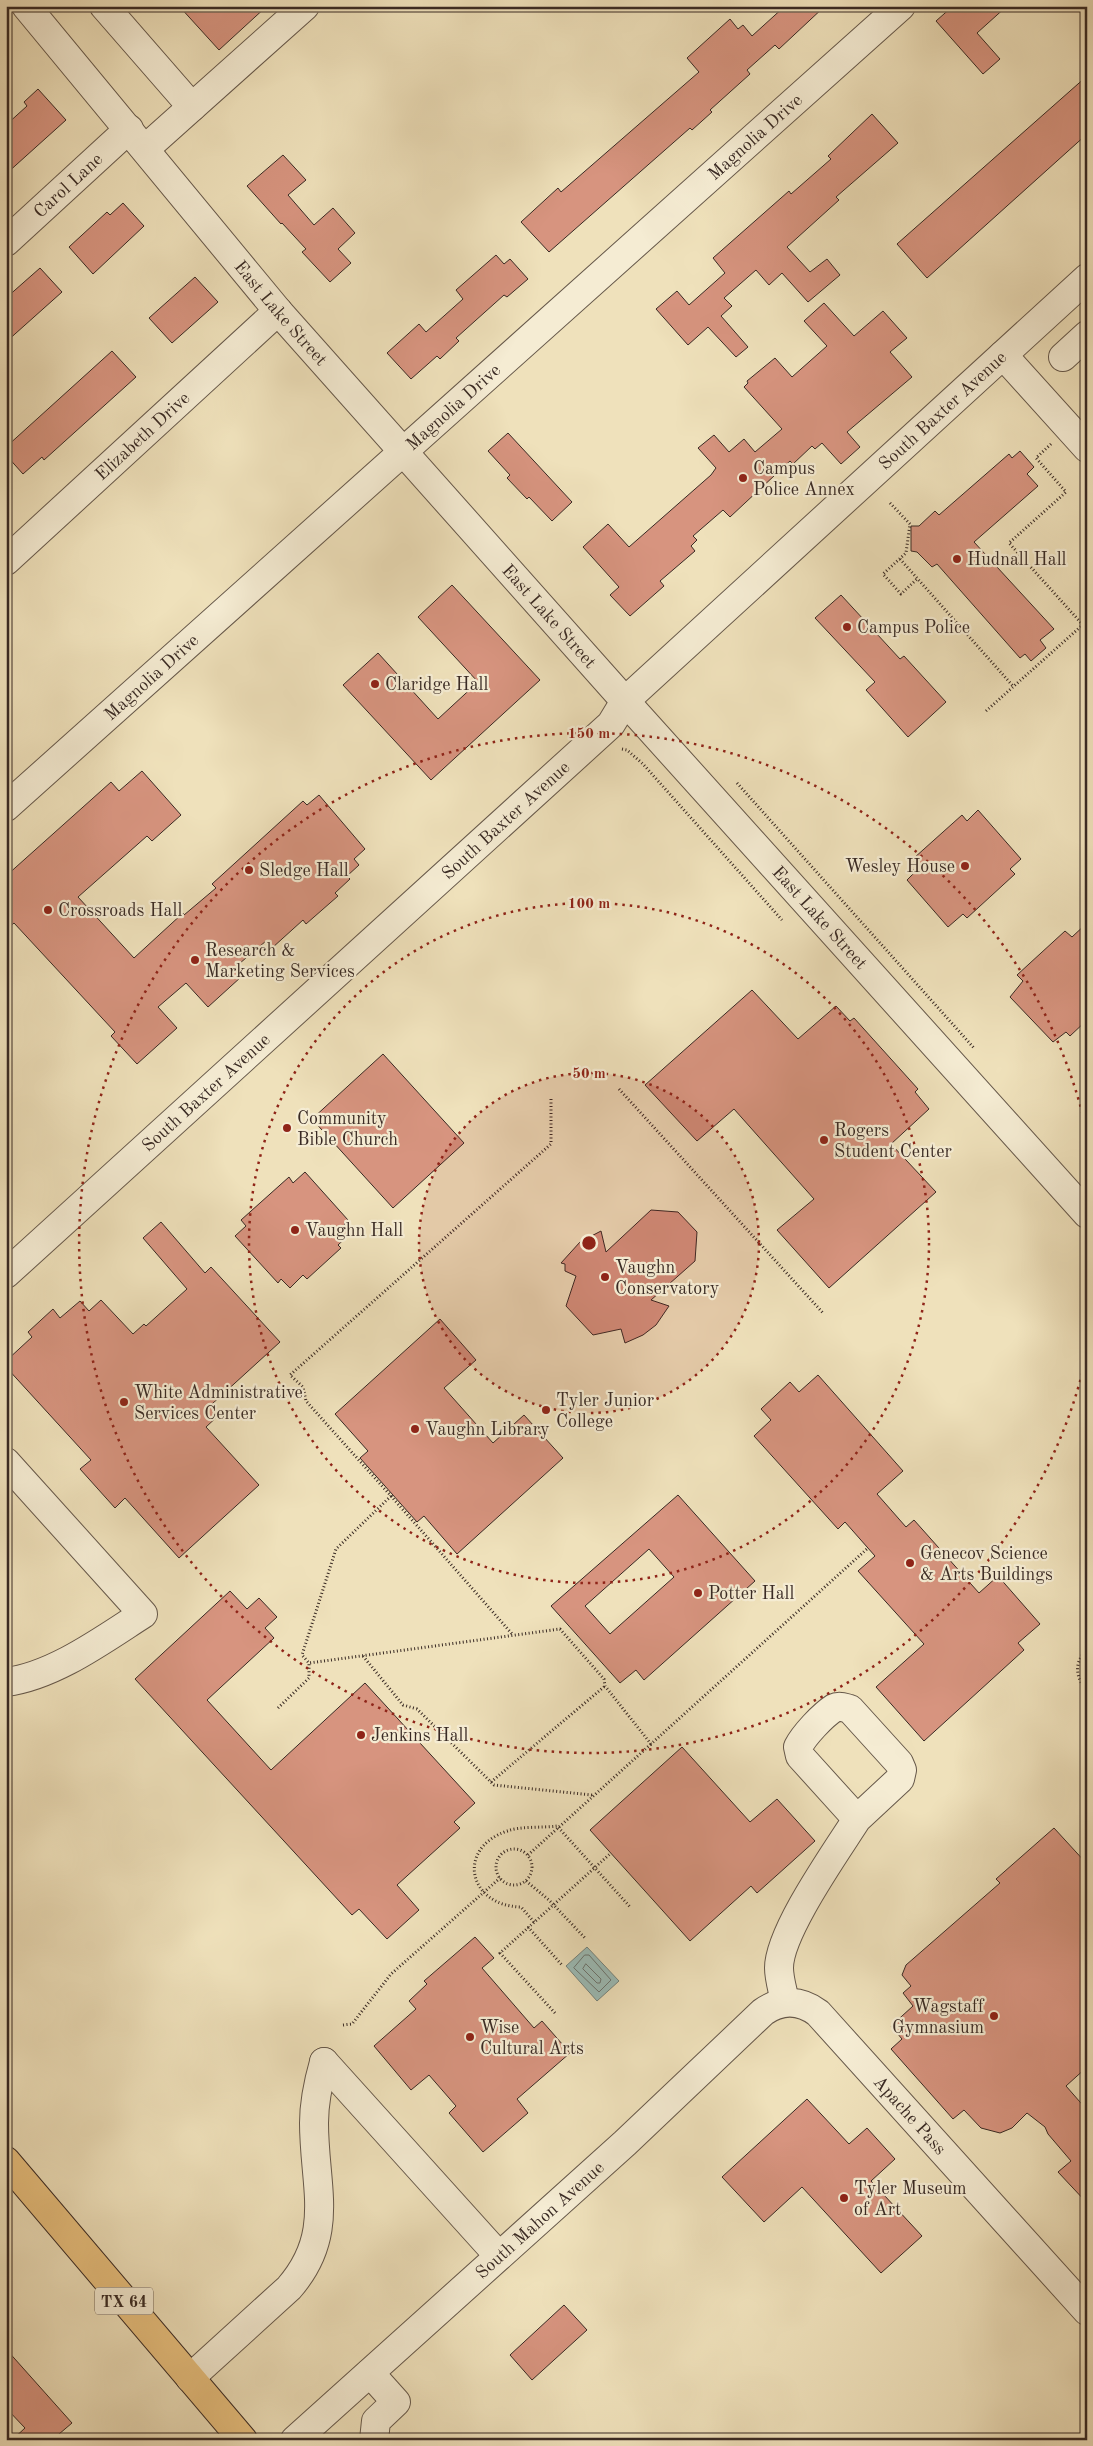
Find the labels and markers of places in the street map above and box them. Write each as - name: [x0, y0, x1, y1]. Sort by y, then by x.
- place label: Campus Police Annex: [753, 460, 855, 499]
- marker: Campus Police Annex: [737, 472, 749, 484]
- place label: Hudnall Hall: [967, 551, 1066, 569]
- marker: Hudnall Hall: [951, 553, 963, 565]
- place label: Campus Police: [857, 619, 970, 637]
- marker: Campus Police: [841, 621, 853, 633]
- place label: Claridge Hall: [385, 676, 488, 694]
- marker: Claridge Hall: [369, 678, 381, 690]
- place label: Wesley House: [845, 858, 955, 876]
- marker: Wesley House: [959, 860, 971, 872]
- place label: Sledge Hall: [259, 862, 349, 880]
- marker: Sledge Hall: [243, 864, 255, 876]
- place label: Crossroads Hall: [58, 902, 182, 920]
- marker: Crossroads Hall: [42, 904, 54, 916]
- place label: Research & Marketing Services: [205, 942, 355, 981]
- marker: Research & Marketing Services: [189, 954, 201, 966]
- place label: Community Bible Church: [297, 1110, 398, 1149]
- marker: Community Bible Church: [281, 1122, 293, 1134]
- place label: Rogers Student Center: [834, 1122, 952, 1161]
- marker: Rogers Student Center: [818, 1134, 830, 1146]
- place label: Vaughn Hall: [305, 1222, 403, 1240]
- marker: Vaughn Hall: [289, 1224, 301, 1236]
- centre of rings: [580, 1234, 598, 1252]
- place label: Vaughn Conservatory: [615, 1259, 720, 1298]
- marker: Vaughn Conservatory: [599, 1271, 611, 1283]
- place label: White Administrative Services Center: [134, 1384, 303, 1423]
- place label: Tyler Junior College: [556, 1392, 655, 1431]
- marker: White Administrative Services Center: [118, 1396, 130, 1408]
- marker: Tyler Junior College: [540, 1404, 552, 1416]
- place label: Vaughn Library: [425, 1421, 550, 1439]
- marker: Vaughn Library: [409, 1423, 421, 1435]
- place label: Genecov Science & Arts Buildings: [920, 1545, 1053, 1584]
- marker: Genecov Science & Arts Buildings: [904, 1557, 916, 1569]
- place label: Potter Hall: [708, 1585, 794, 1603]
- marker: Potter Hall: [692, 1587, 704, 1599]
- place label: Jenkins Hall: [371, 1727, 468, 1745]
- marker: Jenkins Hall: [355, 1729, 367, 1741]
- place label: Wagstaff Gymnasium: [892, 1998, 985, 2037]
- marker: Wagstaff Gymnasium: [988, 2010, 1000, 2022]
- place label: Wise Cultural Arts: [480, 2019, 584, 2058]
- marker: Wise Cultural Arts: [464, 2031, 476, 2043]
- place label: Tyler Museum of Art: [854, 2180, 967, 2219]
- marker: Tyler Museum of Art: [838, 2192, 850, 2204]

